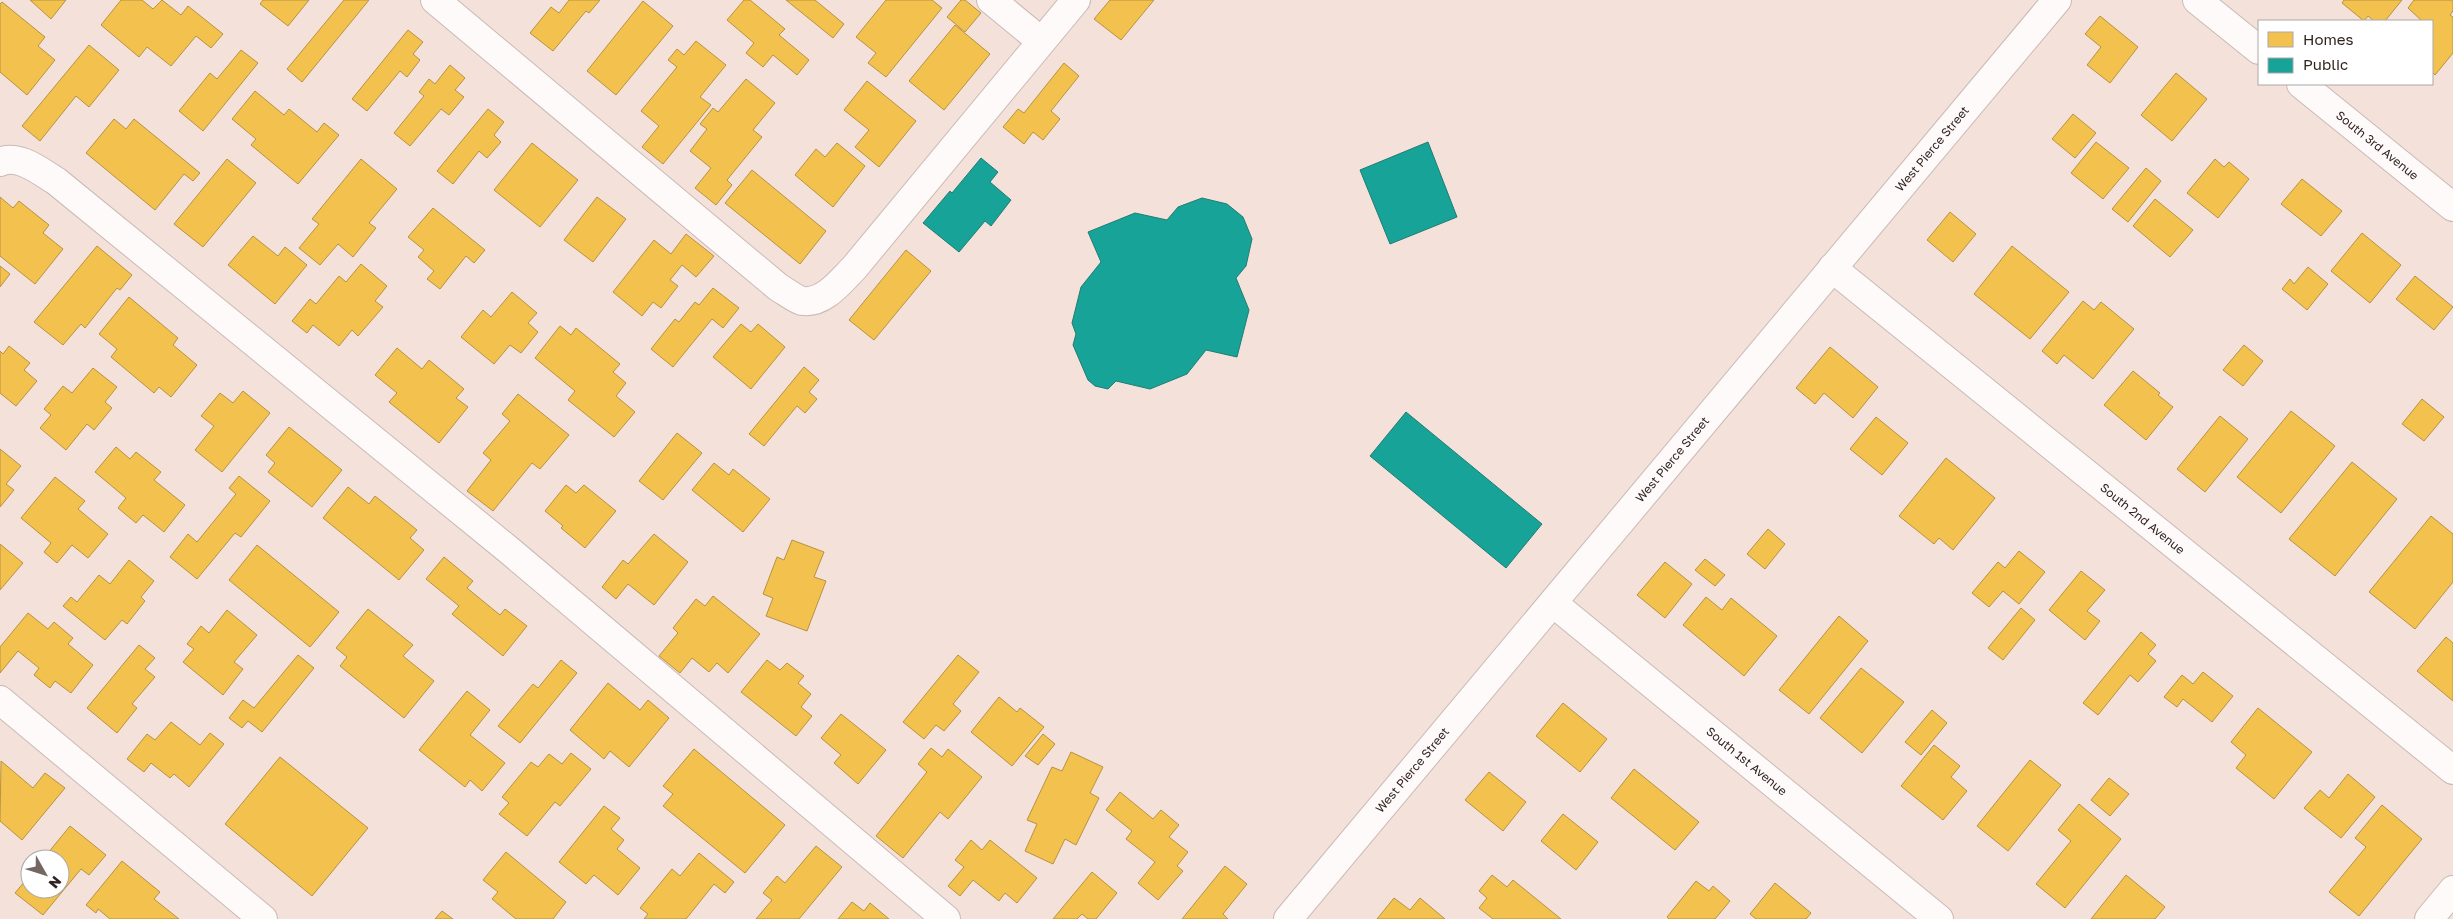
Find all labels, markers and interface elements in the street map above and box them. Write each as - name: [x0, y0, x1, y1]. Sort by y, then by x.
- legend: [2258, 20, 2433, 85]
- text: Homes: [2303, 30, 2353, 48]
- text: Public: [2303, 55, 2348, 73]
- street label: West Pierce Street: [1892, 103, 1972, 195]
- street label: South 3rd Avenue: [2333, 107, 2422, 183]
- street label: West Pierce Street: [1632, 413, 1712, 505]
- street label: South 2nd Avenue: [2097, 480, 2188, 557]
- street label: West Pierce Street: [1372, 724, 1452, 816]
- street label: South 1st Avenue: [1703, 724, 1790, 798]
- north arrow: [20, 849, 70, 899]
- text: N: [46, 873, 65, 892]

